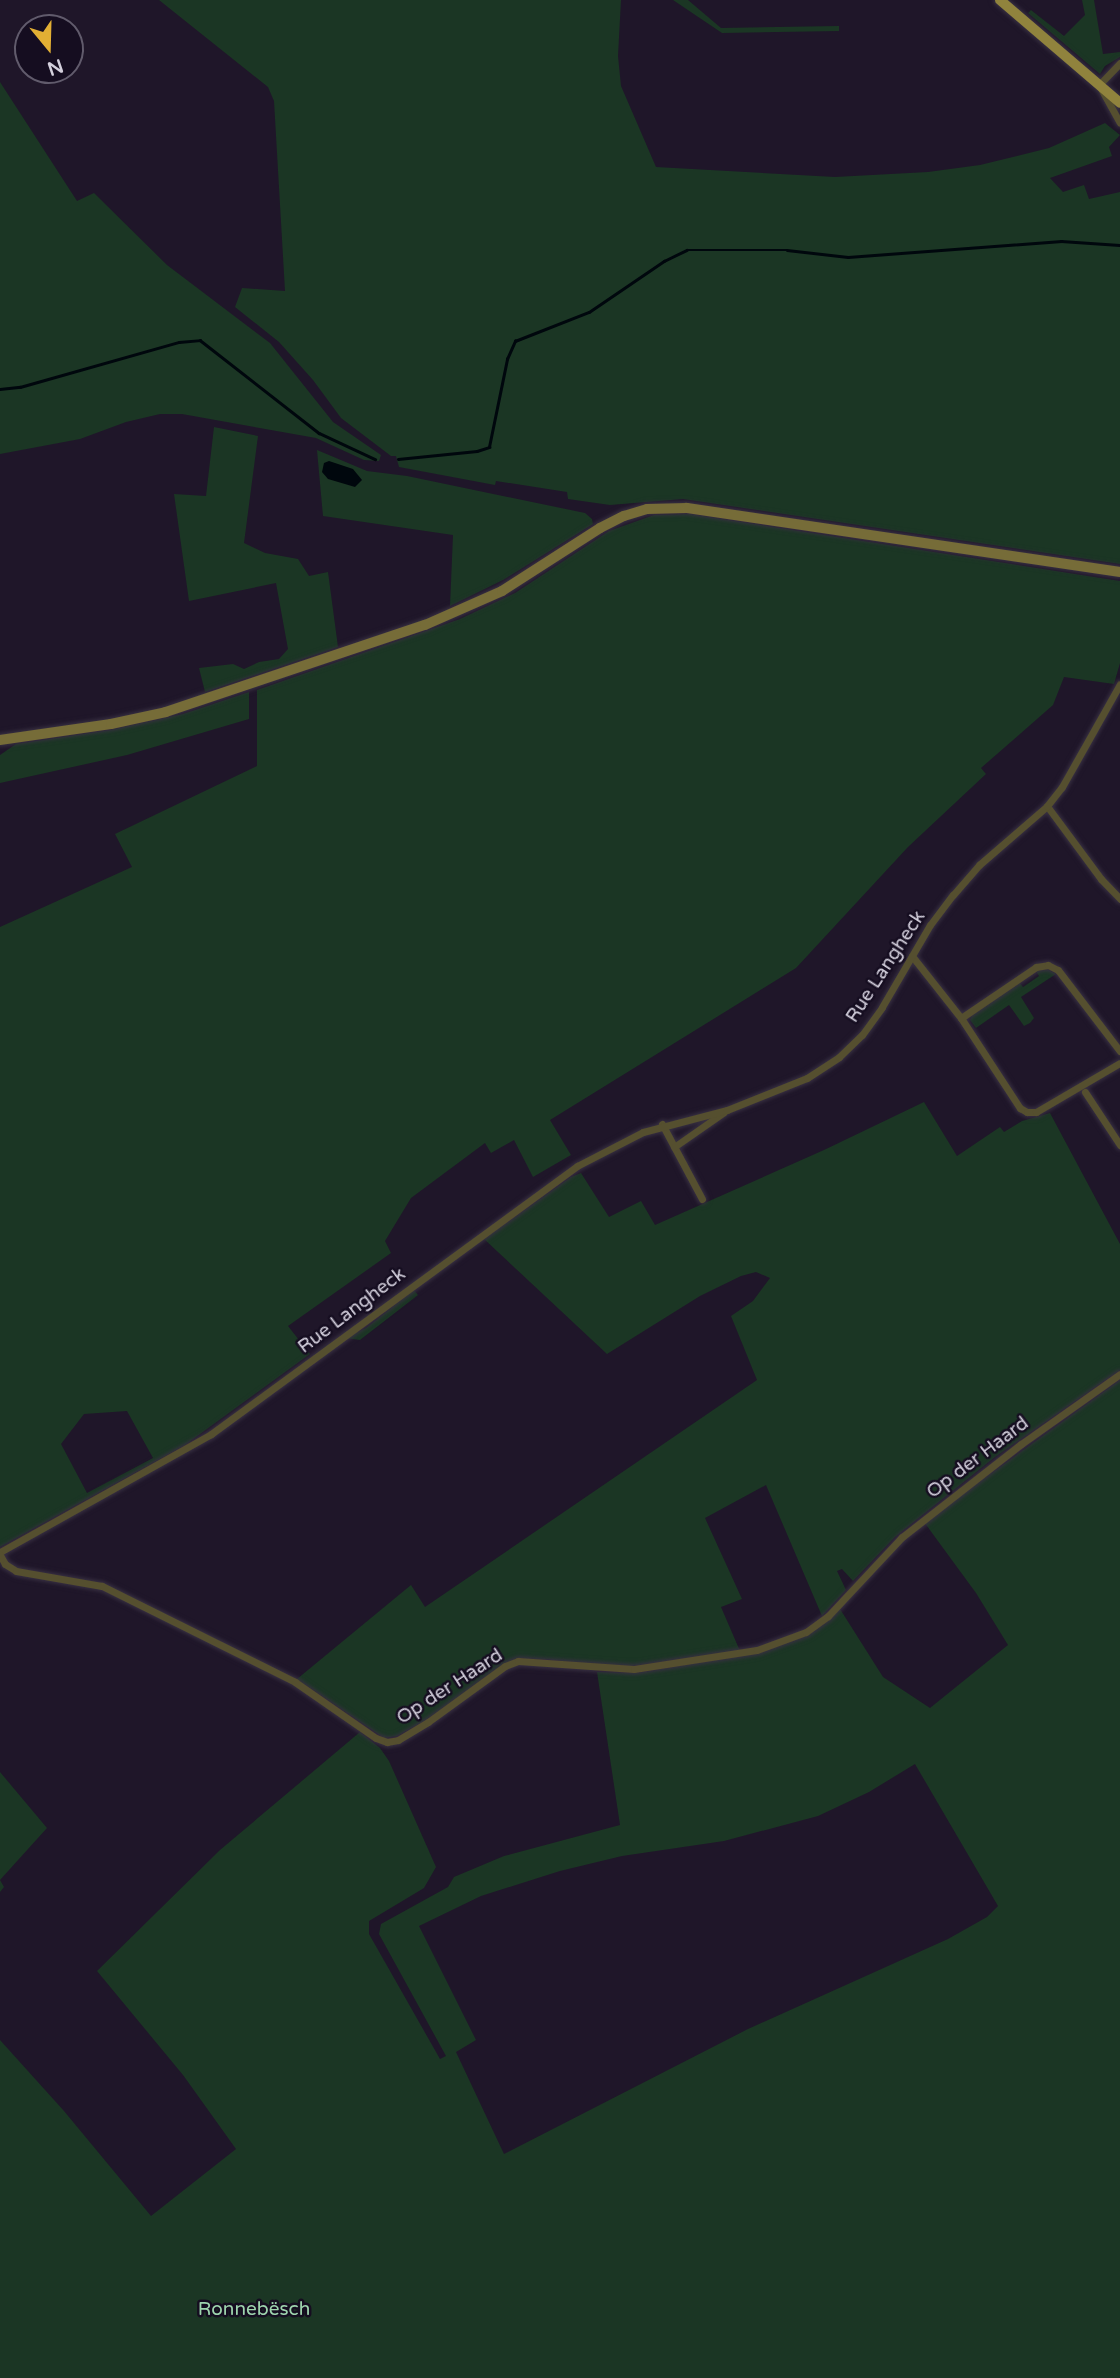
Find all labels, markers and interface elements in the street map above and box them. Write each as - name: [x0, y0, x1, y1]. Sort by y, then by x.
- north arrow: [14, 14, 84, 84]
- text: N: [44, 54, 66, 80]
- street label: Rue Langheck: [841, 907, 931, 1027]
- street label: Rue Langheck: [294, 1263, 410, 1359]
- street label: Op der Haard: [922, 1412, 1034, 1504]
- street label: Op der Haard: [393, 1644, 507, 1730]
- park label: Ronnebësch: [198, 2299, 310, 2321]

